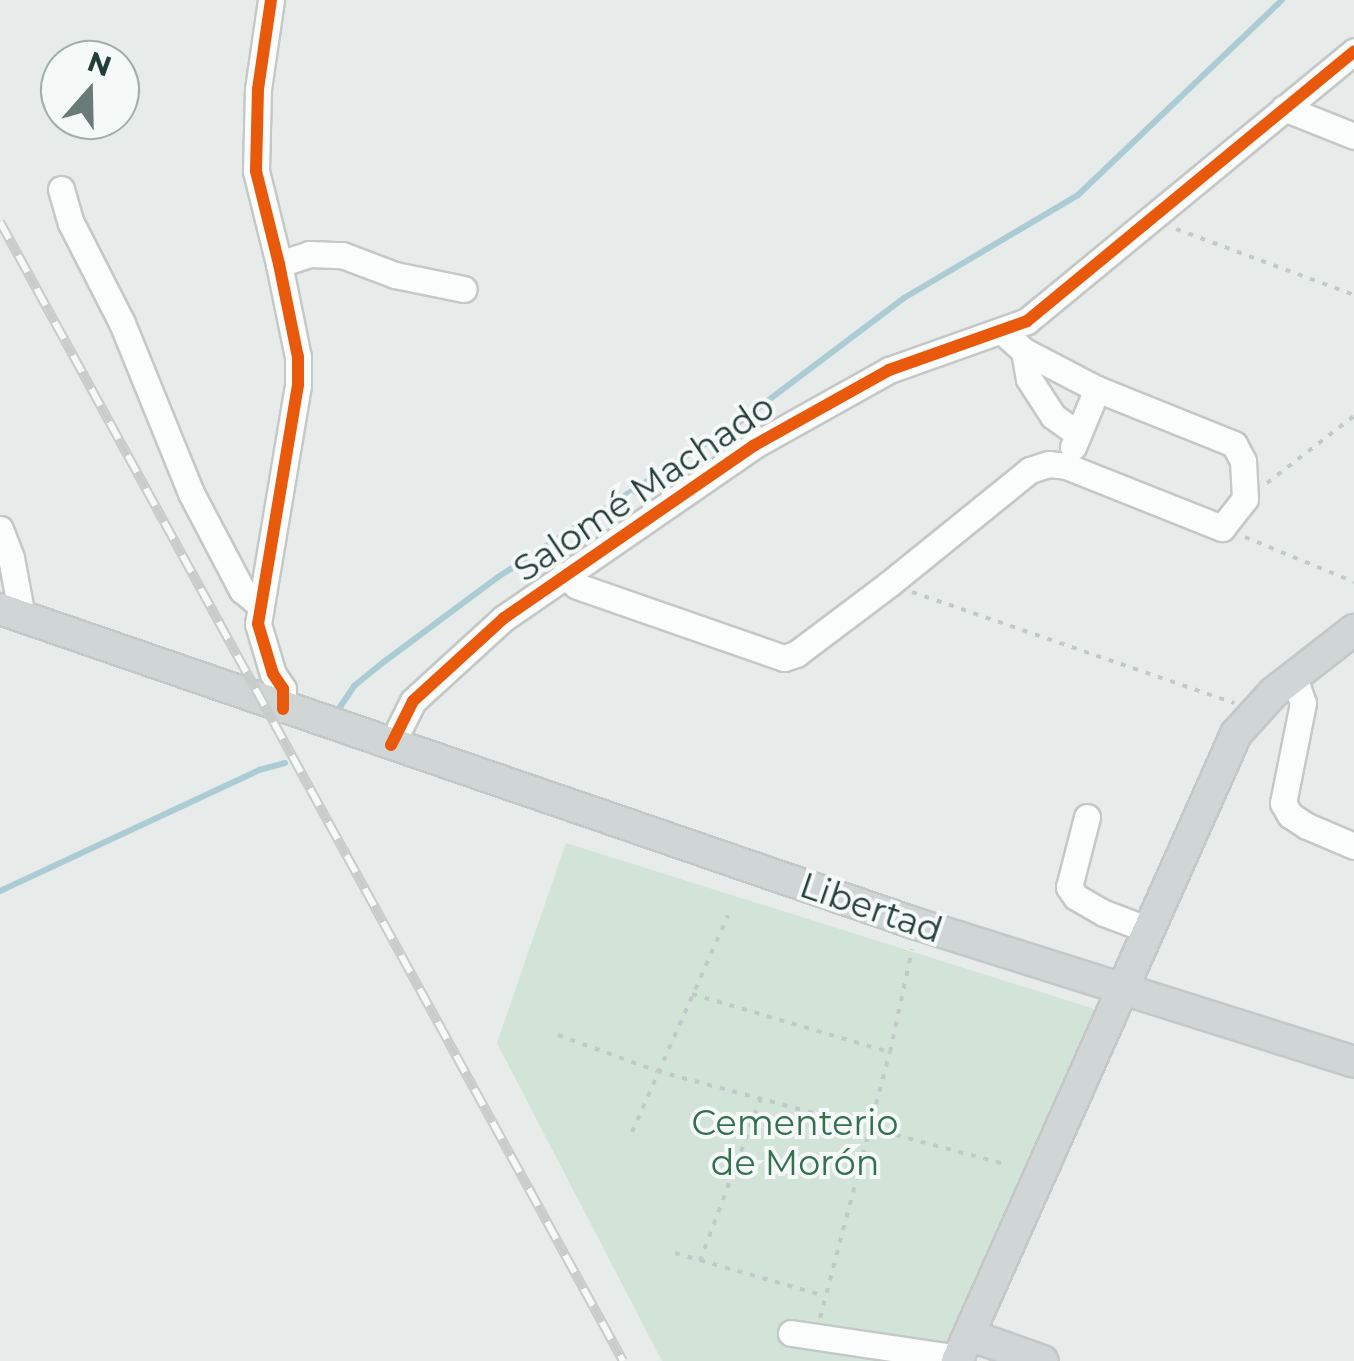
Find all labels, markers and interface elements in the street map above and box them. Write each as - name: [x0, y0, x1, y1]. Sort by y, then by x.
- north arrow: [40, 40, 140, 140]
- text: N: [83, 44, 116, 84]
- street label: Salomé Machado: [506, 385, 782, 591]
- street label: Libertad: [795, 864, 947, 952]
- park label: Cementerio de Morón: [692, 1102, 898, 1184]

